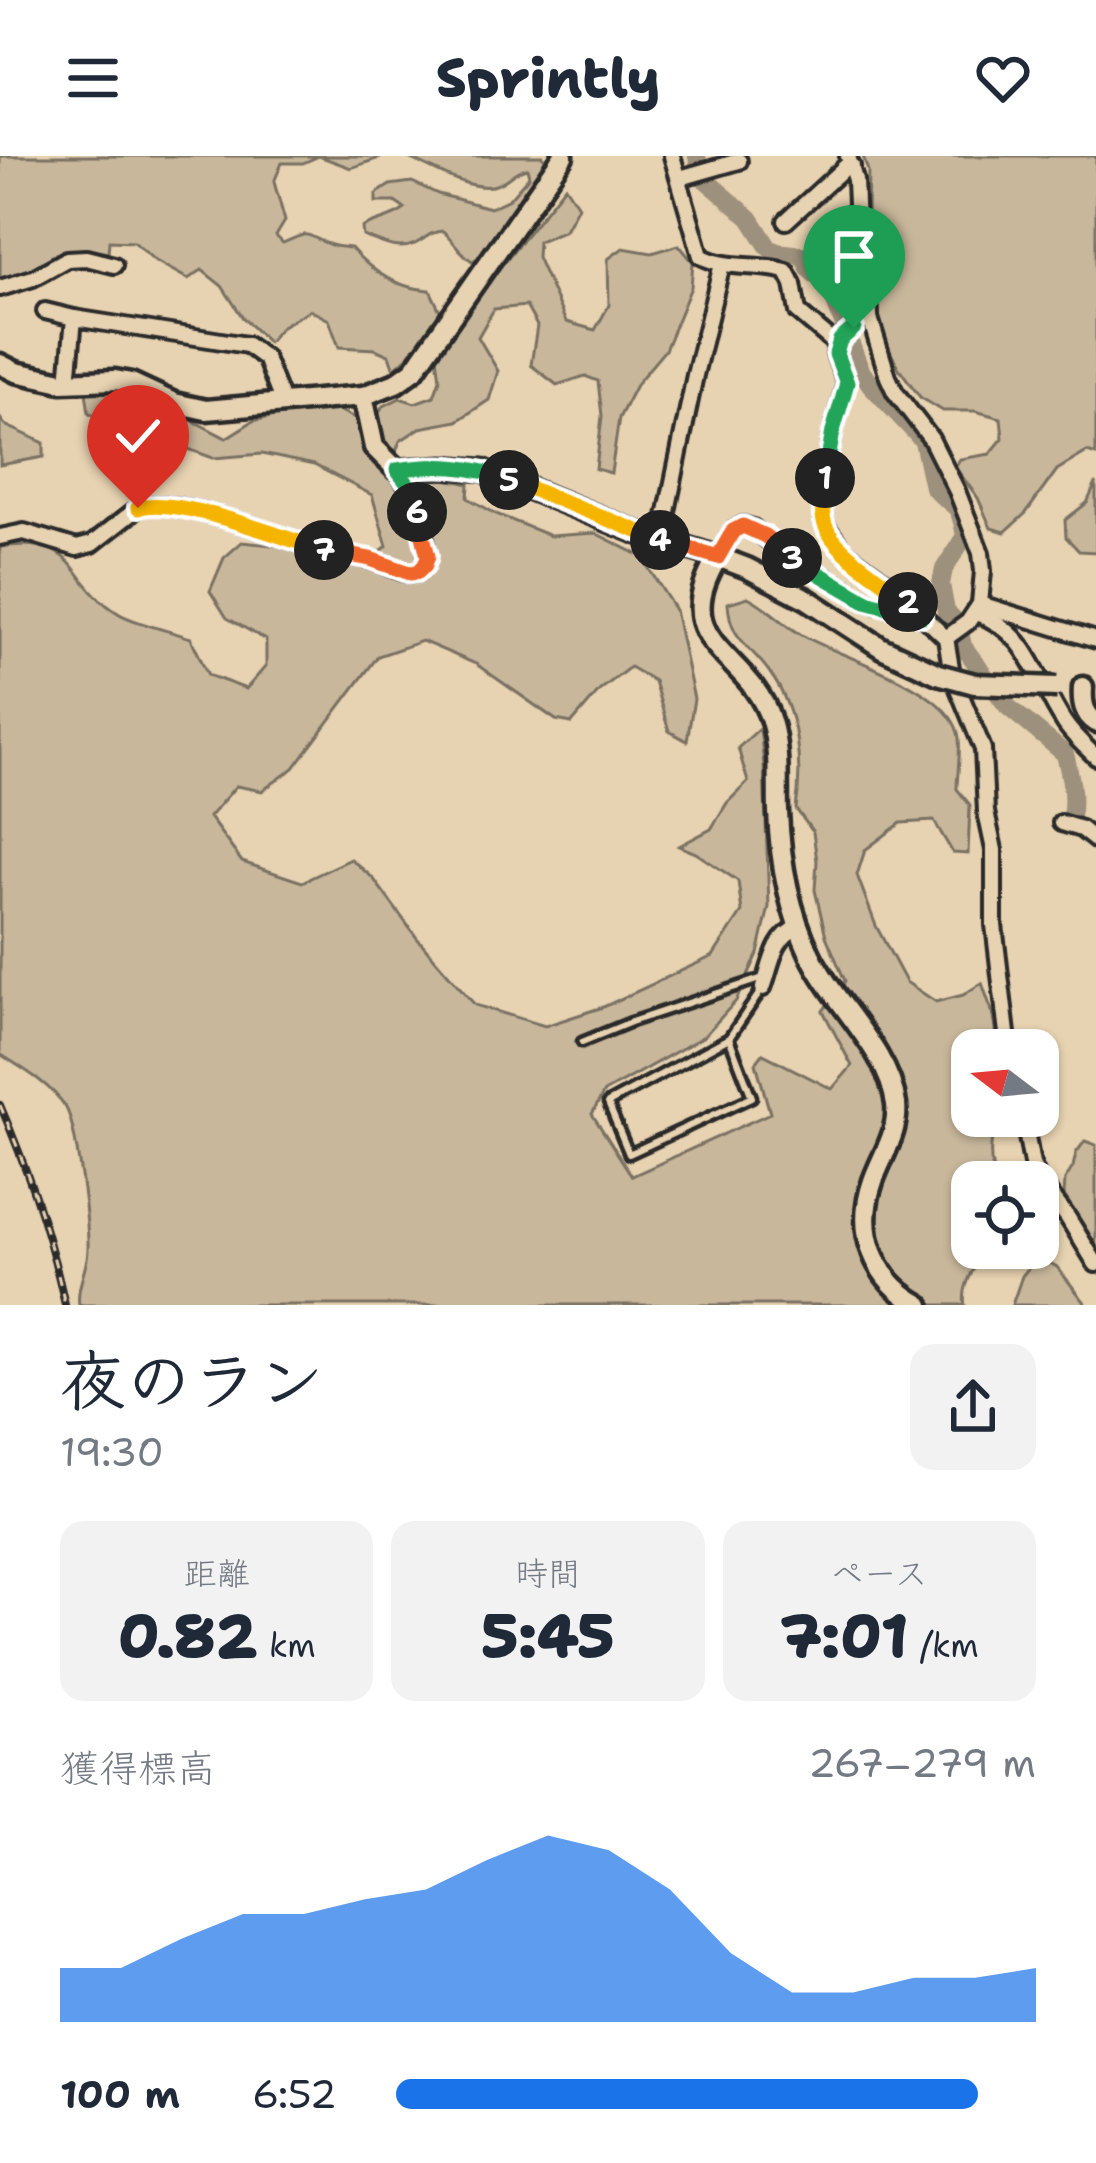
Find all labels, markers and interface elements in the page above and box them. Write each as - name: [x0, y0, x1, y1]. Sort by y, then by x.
- text: Sprintly: [436, 42, 660, 114]
- icon: menu: [60, 45, 126, 111]
- icon: heart: [970, 45, 1036, 111]
- pin: [803, 205, 905, 328]
- icon: arrive: [821, 223, 887, 289]
- pin: [87, 385, 189, 508]
- icon: check: [105, 403, 171, 469]
- pin: 1: [795, 448, 855, 508]
- pin: 5: [479, 450, 539, 510]
- text: 1: [817, 455, 833, 500]
- text: 5: [499, 457, 519, 502]
- pin: 6: [387, 482, 447, 542]
- text: 6: [405, 489, 429, 534]
- pin: 4: [630, 510, 690, 570]
- text: 4: [648, 517, 672, 562]
- pin: 7: [294, 520, 354, 580]
- text: 7: [312, 527, 336, 572]
- pin: 3: [762, 528, 822, 588]
- text: 3: [780, 535, 804, 580]
- pin: 2: [878, 572, 938, 632]
- text: 2: [896, 579, 920, 624]
- north arrow: [951, 1029, 1059, 1137]
- map controls: [951, 1029, 1059, 1269]
- button: locate: [951, 1161, 1059, 1269]
- text: 夜のラン: [60, 1337, 324, 1425]
- button: share: [910, 1344, 1036, 1470]
- text: 19:30: [60, 1426, 164, 1478]
- text: 距離: [184, 1551, 250, 1596]
- text: 時間: [515, 1551, 581, 1596]
- text: ペース: [831, 1551, 928, 1596]
- text: 0.82: [118, 1596, 258, 1676]
- text: 5:45: [481, 1596, 615, 1676]
- text: 7:01: [780, 1596, 909, 1676]
- text: km: [258, 1623, 316, 1668]
- text: /km: [909, 1623, 979, 1668]
- text: 267–279 m: [808, 1737, 1036, 1789]
- text: 獲得標高: [60, 1742, 216, 1794]
- text: 100 m: [60, 2068, 180, 2120]
- text: 6:52: [252, 2068, 337, 2120]

